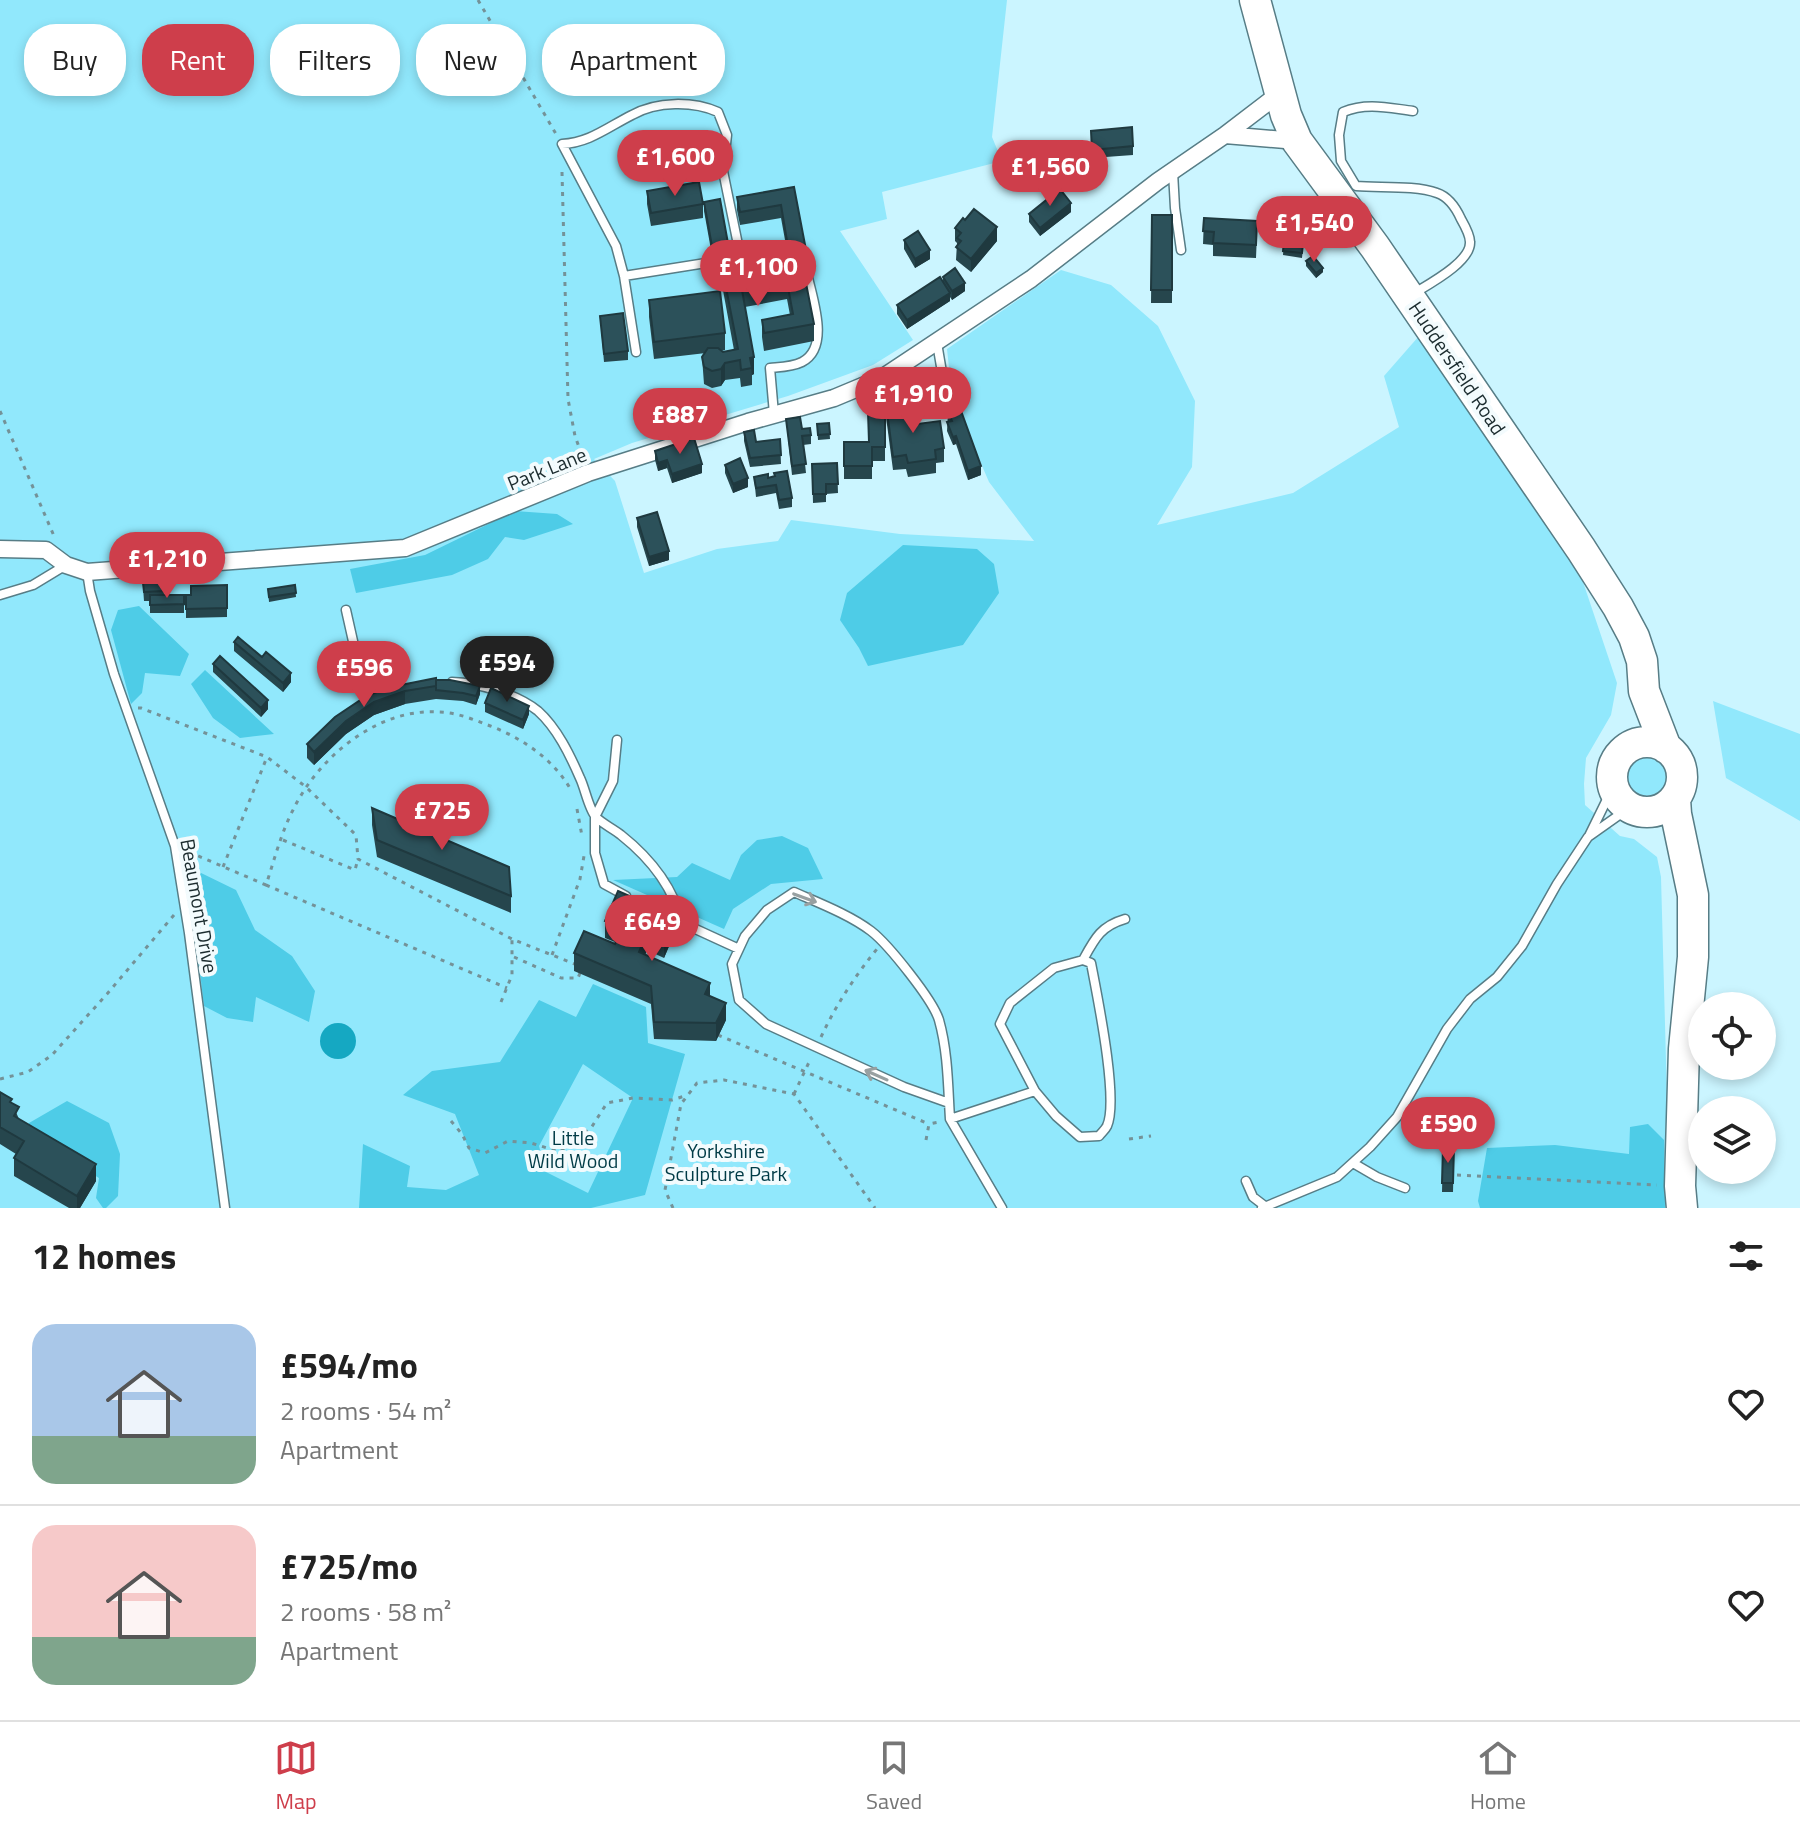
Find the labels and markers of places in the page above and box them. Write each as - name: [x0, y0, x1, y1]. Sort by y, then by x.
- pin: £1,600: [610, 130, 740, 198]
- pin: £1,560: [985, 140, 1115, 208]
- pin: £1,540: [1249, 196, 1379, 264]
- pin: £1,100: [693, 240, 823, 308]
- pin: £1,910: [848, 367, 978, 435]
- pin: £887: [633, 388, 727, 456]
- pin: £1,210: [102, 532, 232, 600]
- pin: £594: [460, 636, 554, 704]
- pin: £596: [317, 641, 411, 709]
- pin: £725: [395, 784, 489, 852]
- pin: £649: [605, 895, 699, 963]
- pin: £590: [1401, 1097, 1495, 1165]

